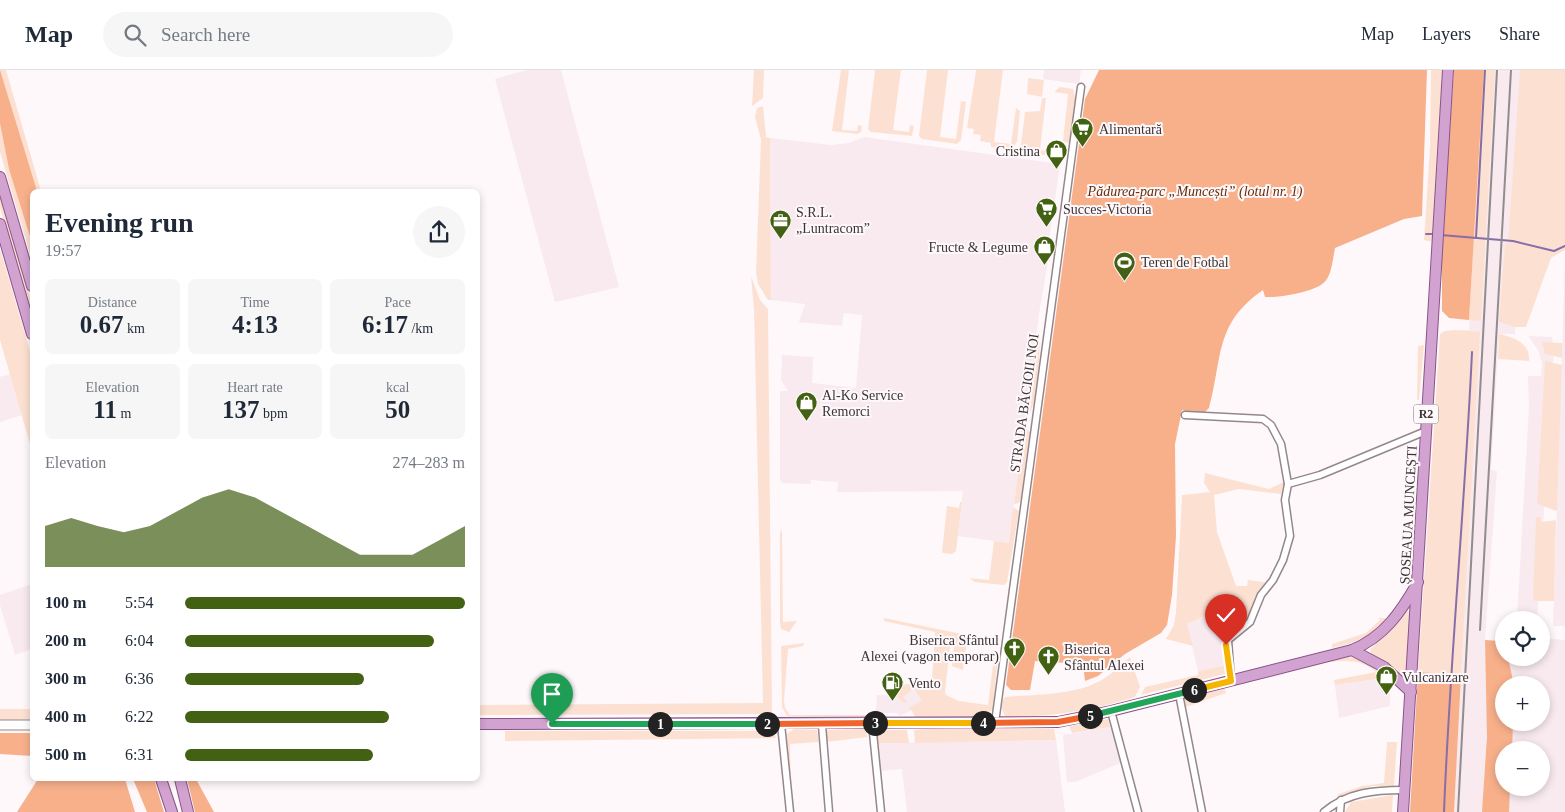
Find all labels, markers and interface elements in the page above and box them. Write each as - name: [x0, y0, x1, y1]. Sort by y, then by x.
- search box: [103, 12, 453, 57]
- text: Map: [25, 21, 73, 47]
- icon: search: [121, 21, 149, 49]
- text: Search here: [161, 24, 250, 45]
- text: Map: [1361, 24, 1394, 44]
- text: Layers: [1422, 24, 1471, 44]
- text: Share: [1499, 24, 1540, 44]
- supermarket icon: Alimentară: [1071, 117, 1095, 148]
- place label: Alimentară: [1099, 122, 1163, 137]
- shop icon: Cristina: [1044, 139, 1068, 170]
- place label: Cristina: [996, 144, 1041, 159]
- park label: Pădurea-parc „Muncești” (lotul nr. 1): [1087, 184, 1303, 200]
- supermarket icon: Succes-Victoria: [1035, 197, 1059, 228]
- place label: Succes-Victoria: [1063, 202, 1152, 217]
- place label: S.R.L. „Luntracom”: [796, 205, 870, 236]
- button: share: [413, 206, 465, 258]
- text: Evening run: [45, 207, 194, 238]
- office icon: S.R.L. „Luntracom”: [768, 208, 792, 239]
- shop icon: Fructe & Legume: [1032, 235, 1056, 266]
- place label: Fructe & Legume: [928, 240, 1028, 255]
- text: 19:57: [45, 242, 81, 259]
- sports icon: Teren de Fotbal: [1113, 250, 1137, 281]
- place label: Teren de Fotbal: [1141, 255, 1229, 270]
- text: Distance: [88, 295, 137, 310]
- text: Time: [240, 295, 270, 310]
- text: Pace: [384, 295, 411, 310]
- text: 0.67: [80, 311, 124, 338]
- text: 4:13: [232, 311, 278, 338]
- text: 6:17: [362, 311, 408, 338]
- text: km: [124, 321, 145, 336]
- text: /km: [408, 321, 433, 336]
- street label: STRADA BĂCIOII NOI: [1006, 332, 1042, 473]
- text: Elevation: [86, 380, 139, 395]
- text: Heart rate: [227, 380, 283, 395]
- text: kcal: [386, 380, 409, 395]
- place label: Al-Ko Service Remorci: [822, 388, 903, 419]
- shop icon: Al-Ko Service Remorci: [794, 391, 818, 422]
- text: 11: [93, 396, 117, 423]
- text: 137: [222, 396, 260, 423]
- text: 50: [385, 396, 410, 423]
- road number: R2: [1414, 404, 1438, 424]
- text: m: [117, 406, 131, 421]
- text: bpm: [260, 406, 288, 421]
- street label: ȘOSEAUA MUNCEȘTI: [1397, 445, 1421, 585]
- text: Elevation: [45, 454, 106, 471]
- text: 274–283 m: [393, 454, 465, 471]
- text: 100 m: [45, 594, 86, 611]
- text: 5:54: [125, 594, 153, 611]
- pin: [1205, 594, 1247, 645]
- icon: check: [1212, 601, 1240, 629]
- map controls: [1495, 611, 1550, 796]
- button: locate: [1495, 611, 1550, 666]
- text: 200 m: [45, 632, 86, 649]
- text: 6:04: [125, 632, 153, 649]
- place label: Biserica Sfântul Alexei (vagon temporar): [861, 633, 999, 665]
- church icon: Biserica Sfântul Alexei (vagon temporar): [1003, 636, 1027, 667]
- place label: Biserica Sfântul Alexei: [1064, 642, 1145, 673]
- church icon: Biserica Sfântul Alexei: [1036, 645, 1060, 676]
- shop icon: Vulcanizare: [1374, 665, 1398, 696]
- text: 300 m: [45, 670, 86, 687]
- text: 6:36: [125, 670, 153, 687]
- place label: Vulcanizare: [1402, 670, 1469, 685]
- fuel station icon: Vento: [880, 671, 904, 702]
- pin: [531, 673, 573, 724]
- place label: Vento: [908, 676, 941, 691]
- button: +: [1495, 676, 1550, 731]
- pin: 6: [1182, 678, 1206, 702]
- icon: arrive: [538, 680, 566, 708]
- text: 6: [1191, 683, 1198, 698]
- pin: 5: [1078, 704, 1102, 728]
- text: 400 m: [45, 708, 86, 725]
- text: 6:22: [125, 708, 153, 725]
- text: 5: [1087, 709, 1094, 724]
- pin: 3: [862, 710, 888, 736]
- pin: 4: [970, 710, 996, 736]
- pin: 1: [648, 712, 672, 736]
- pin: 2: [754, 712, 780, 736]
- text: 3: [872, 716, 879, 731]
- text: 4: [980, 716, 987, 731]
- text: 1: [657, 717, 664, 732]
- text: 2: [764, 717, 771, 732]
- button: −: [1495, 741, 1550, 796]
- text: 500 m: [45, 746, 86, 763]
- text: 6:31: [125, 746, 153, 763]

